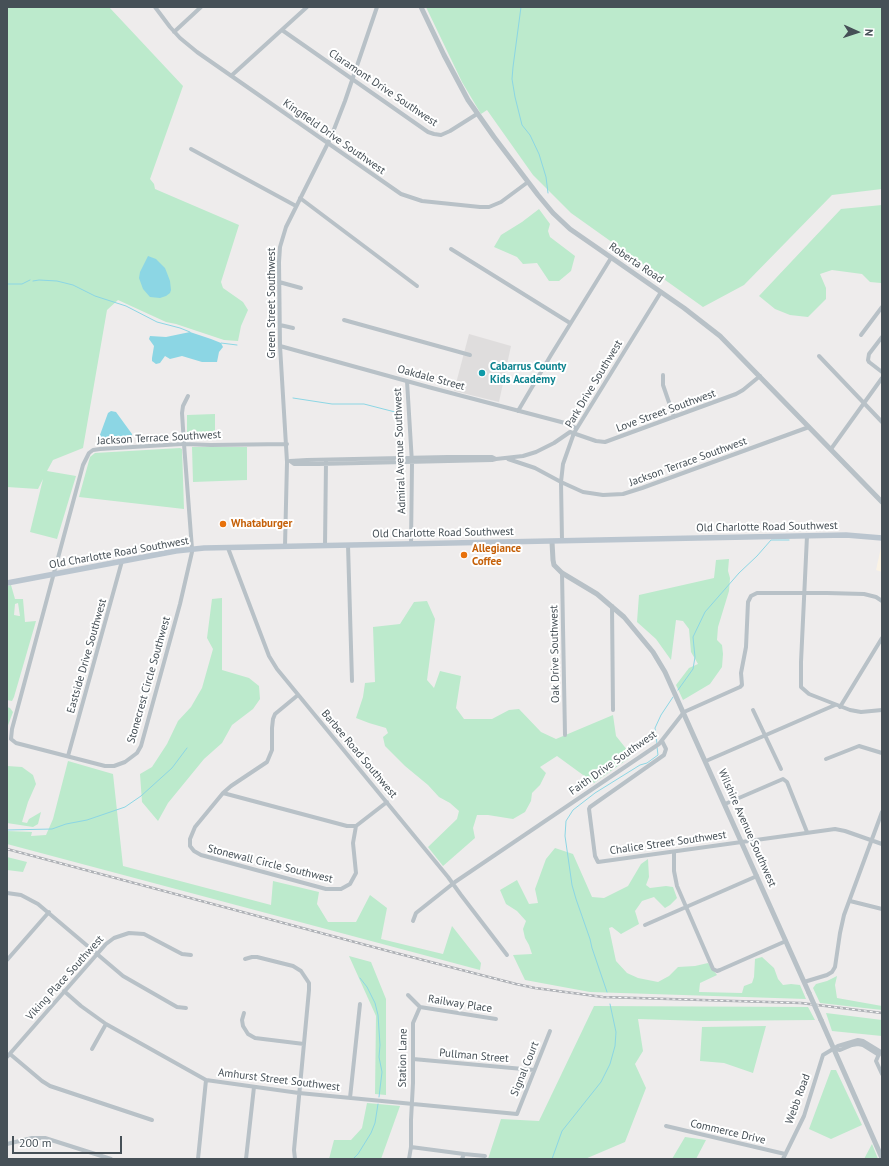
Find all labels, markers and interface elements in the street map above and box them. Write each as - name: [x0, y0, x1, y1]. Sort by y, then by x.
- north arrow: [837, 12, 877, 52]
- text: N: [862, 29, 876, 37]
- street label: Claramont Drive Southwest: [326, 47, 440, 129]
- street label: Kingfield Drive Southwest: [280, 97, 388, 177]
- street label: Roberta Road: [606, 240, 666, 286]
- street label: Green Street Southwest: [265, 248, 279, 358]
- street label: Park Drive Southwest: [563, 338, 625, 430]
- place label: Cabarrus County Kids Academy: [490, 360, 566, 386]
- street label: Oakdale Street: [396, 363, 466, 393]
- marker: Cabarrus County Kids Academy: [477, 368, 487, 378]
- street label: Love Street Southwest: [614, 387, 718, 435]
- street label: Admiral Avenue Southwest: [391, 388, 409, 514]
- street label: Jackson Terrace Southwest: [97, 428, 221, 448]
- street label: Jackson Terrace Southwest: [627, 435, 749, 489]
- place label: Whataburger: [231, 517, 292, 531]
- marker: Whataburger: [218, 519, 228, 529]
- street label: Old Charlotte Road Southwest: [696, 519, 838, 535]
- street label: Old Charlotte Road Southwest: [372, 525, 514, 541]
- street label: Old Charlotte Road Southwest: [48, 534, 190, 572]
- place label: Allegiance Coffee: [472, 542, 521, 568]
- marker: Allegiance Coffee: [459, 550, 469, 560]
- street label: Eastside Drive Southwest: [64, 597, 110, 715]
- street label: Oak Drive Southwest: [548, 605, 562, 703]
- street label: Stonecrest Circle Southwest: [125, 615, 173, 745]
- street label: Barbee Road Southwest: [318, 707, 400, 801]
- street label: Faith Drive Southwest: [567, 728, 659, 798]
- street label: Wilshire Avenue Southwest: [715, 767, 779, 889]
- street label: Chalice Street Southwest: [609, 828, 727, 858]
- street label: Stonewall Circle Southwest: [206, 842, 334, 886]
- street label: Viking Place Southwest: [23, 933, 107, 1023]
- street label: Railway Place: [427, 992, 493, 1016]
- street label: Station Lane: [396, 1028, 410, 1088]
- street label: Signal Court: [508, 1040, 542, 1098]
- street label: Pullman Street: [439, 1046, 509, 1066]
- street label: Amhurst Street Southwest: [217, 1066, 341, 1094]
- street label: Webb Road: [783, 1072, 813, 1126]
- street label: Commerce Drive: [689, 1117, 767, 1147]
- scale bar: [14, 1128, 124, 1154]
- text: 200 m: [19, 1135, 52, 1150]

